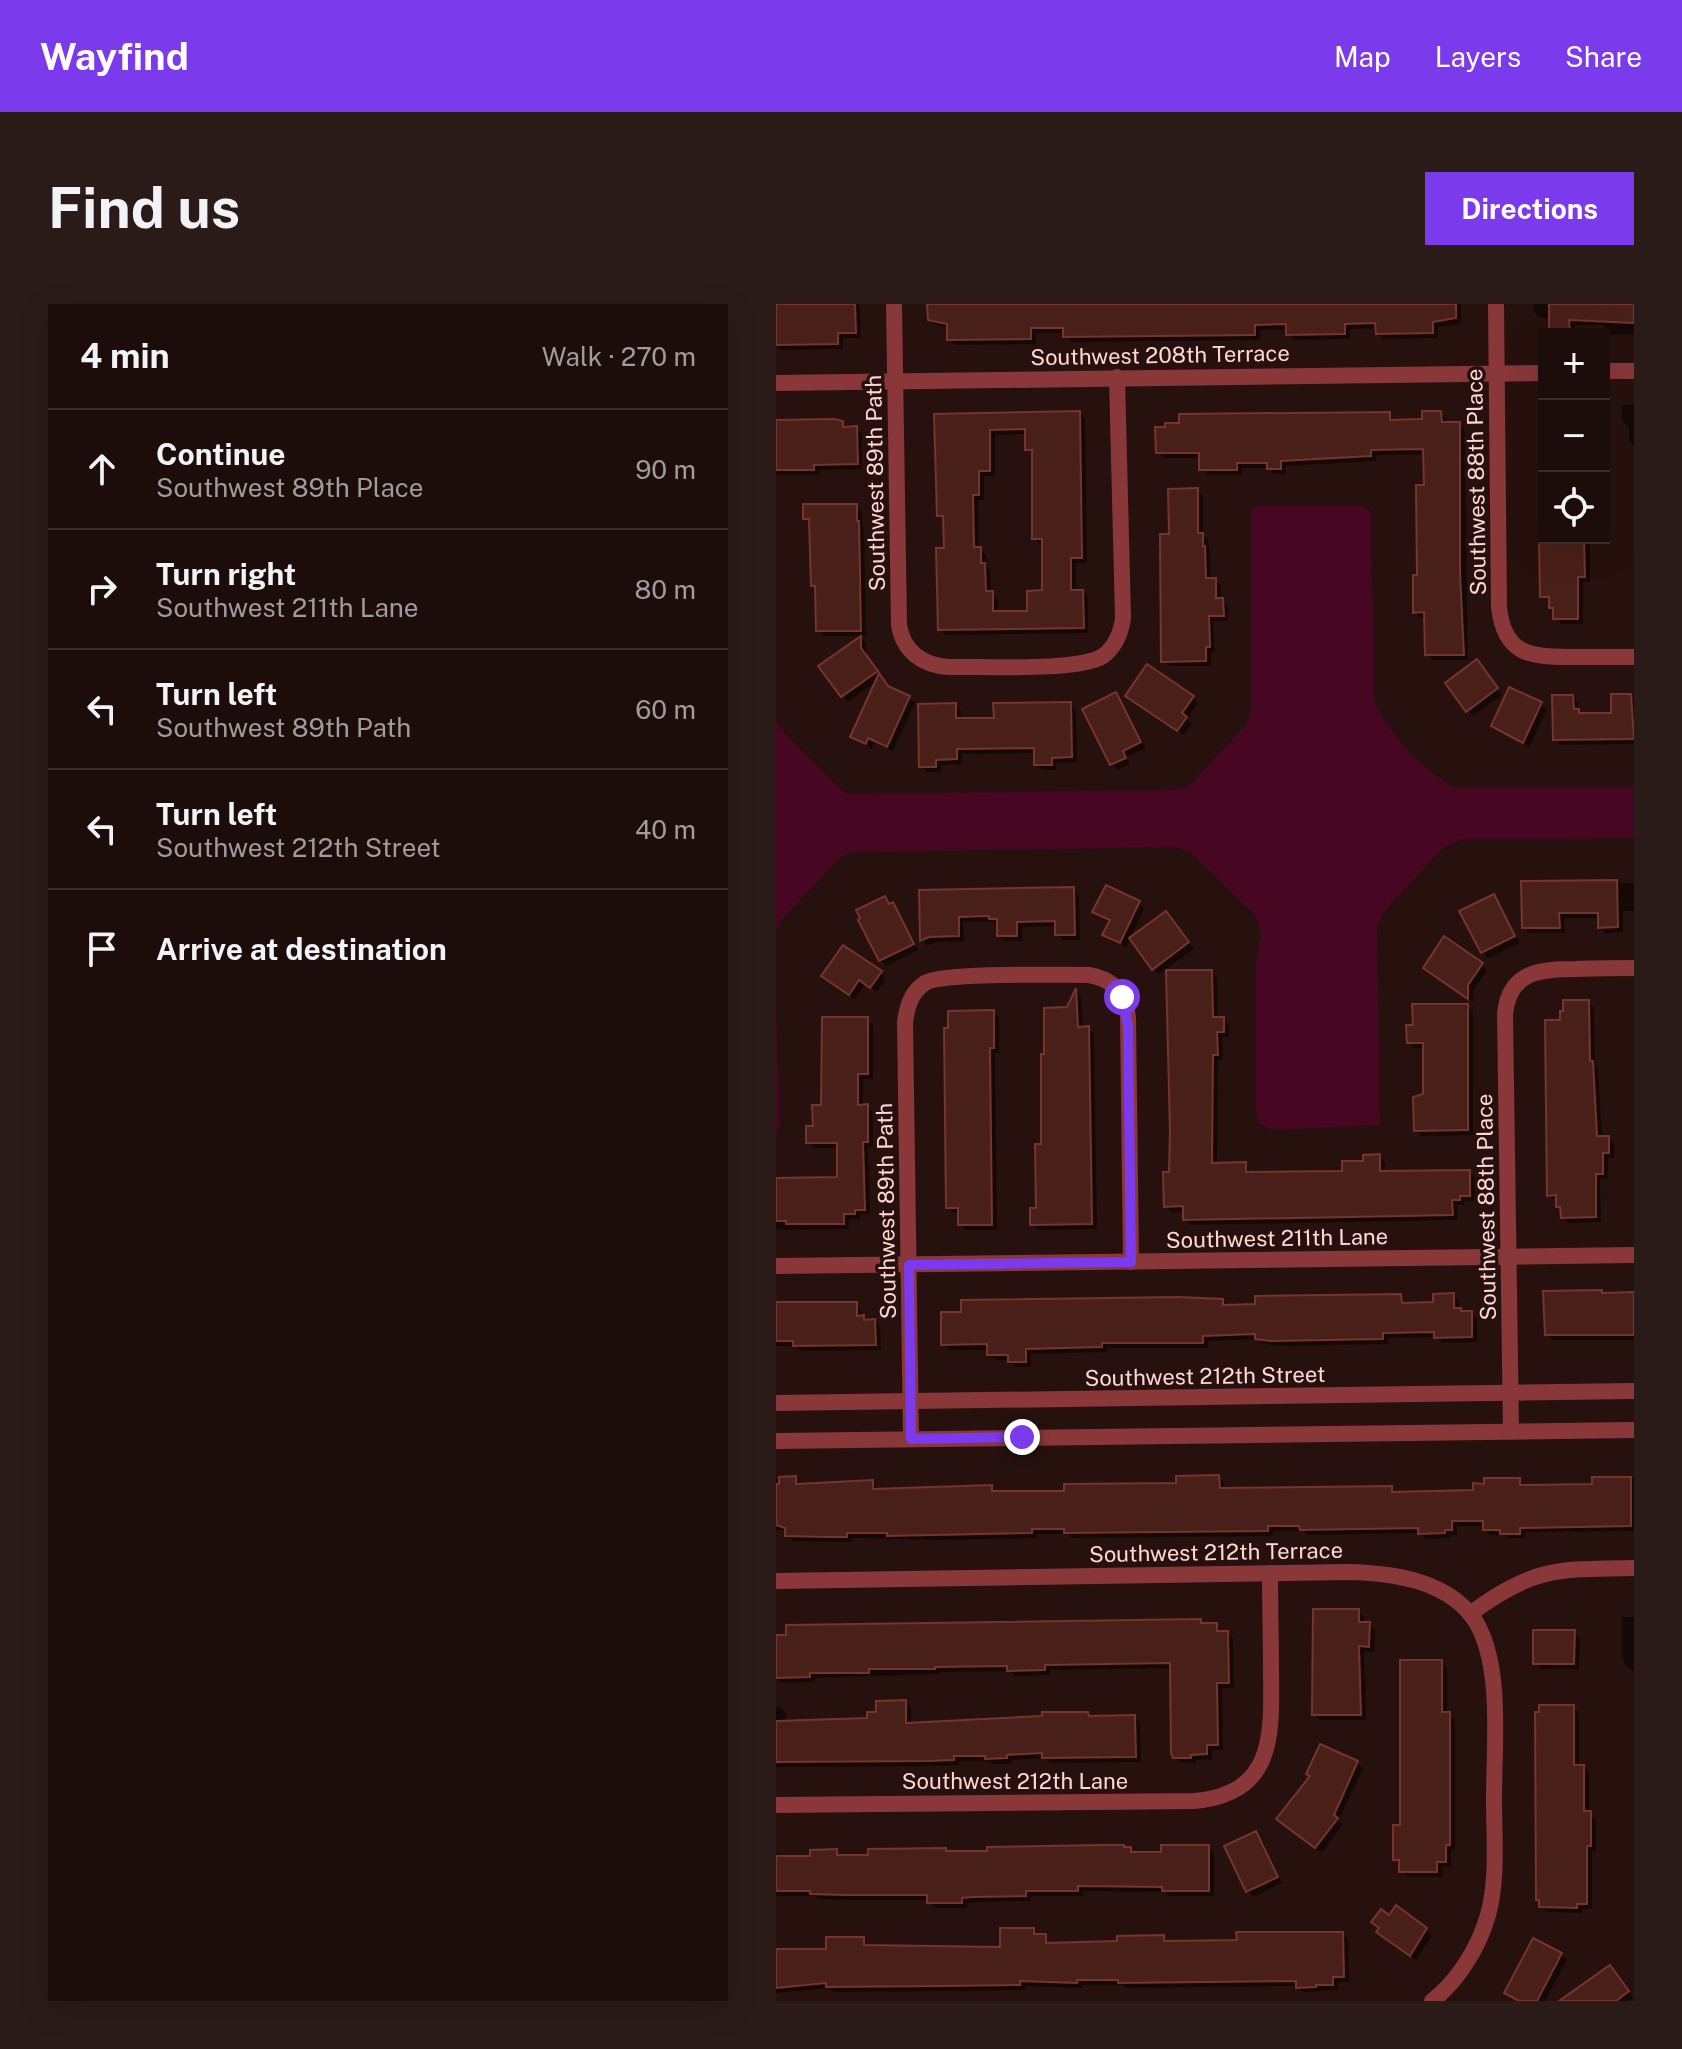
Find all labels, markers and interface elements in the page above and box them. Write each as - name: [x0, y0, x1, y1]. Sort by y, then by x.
- text: Wayfind: [40, 34, 189, 79]
- text: Map: [1334, 40, 1391, 73]
- text: Layers: [1435, 40, 1521, 73]
- text: Share: [1565, 40, 1642, 73]
- button: Directions: [1425, 172, 1634, 245]
- text: Find us: [48, 175, 240, 241]
- map controls: [1538, 328, 1610, 544]
- button: +: [1538, 328, 1610, 400]
- text: 4 min: [80, 336, 170, 376]
- street label: Southwest 208th Terrace: [1030, 340, 1290, 370]
- text: Walk · 270 m: [542, 341, 696, 372]
- street label: Southwest 88th Place: [1461, 368, 1491, 596]
- street label: Southwest 89th Path: [860, 375, 890, 591]
- button: −: [1538, 400, 1610, 472]
- text: Continue: [156, 436, 286, 472]
- icon: ahead: [80, 447, 124, 491]
- text: 90 m: [635, 454, 696, 485]
- text: Southwest 89th Place: [156, 472, 424, 503]
- button: locate: [1538, 472, 1610, 544]
- text: Turn right: [156, 556, 296, 592]
- icon: right: [80, 567, 124, 611]
- text: 80 m: [635, 574, 696, 605]
- text: Southwest 211th Lane: [156, 592, 419, 623]
- text: Turn left: [156, 676, 277, 712]
- icon: left: [80, 687, 124, 731]
- text: 60 m: [635, 694, 696, 725]
- text: Southwest 89th Path: [156, 712, 411, 743]
- text: Turn left: [156, 796, 277, 832]
- icon: left: [80, 807, 124, 851]
- text: 40 m: [635, 814, 696, 845]
- text: Southwest 212th Street: [156, 832, 441, 863]
- icon: arrive: [80, 927, 124, 971]
- text: Arrive at destination: [156, 931, 447, 967]
- route start: [1104, 979, 1140, 1015]
- street label: Southwest 88th Place: [1471, 1093, 1501, 1321]
- street label: Southwest 89th Path: [871, 1103, 901, 1319]
- street label: Southwest 211th Lane: [1166, 1223, 1388, 1253]
- street label: Southwest 212th Street: [1084, 1361, 1326, 1391]
- route end: [1004, 1419, 1040, 1455]
- street label: Southwest 212th Terrace: [1089, 1537, 1343, 1567]
- street label: Southwest 212th Lane: [902, 1768, 1128, 1794]

